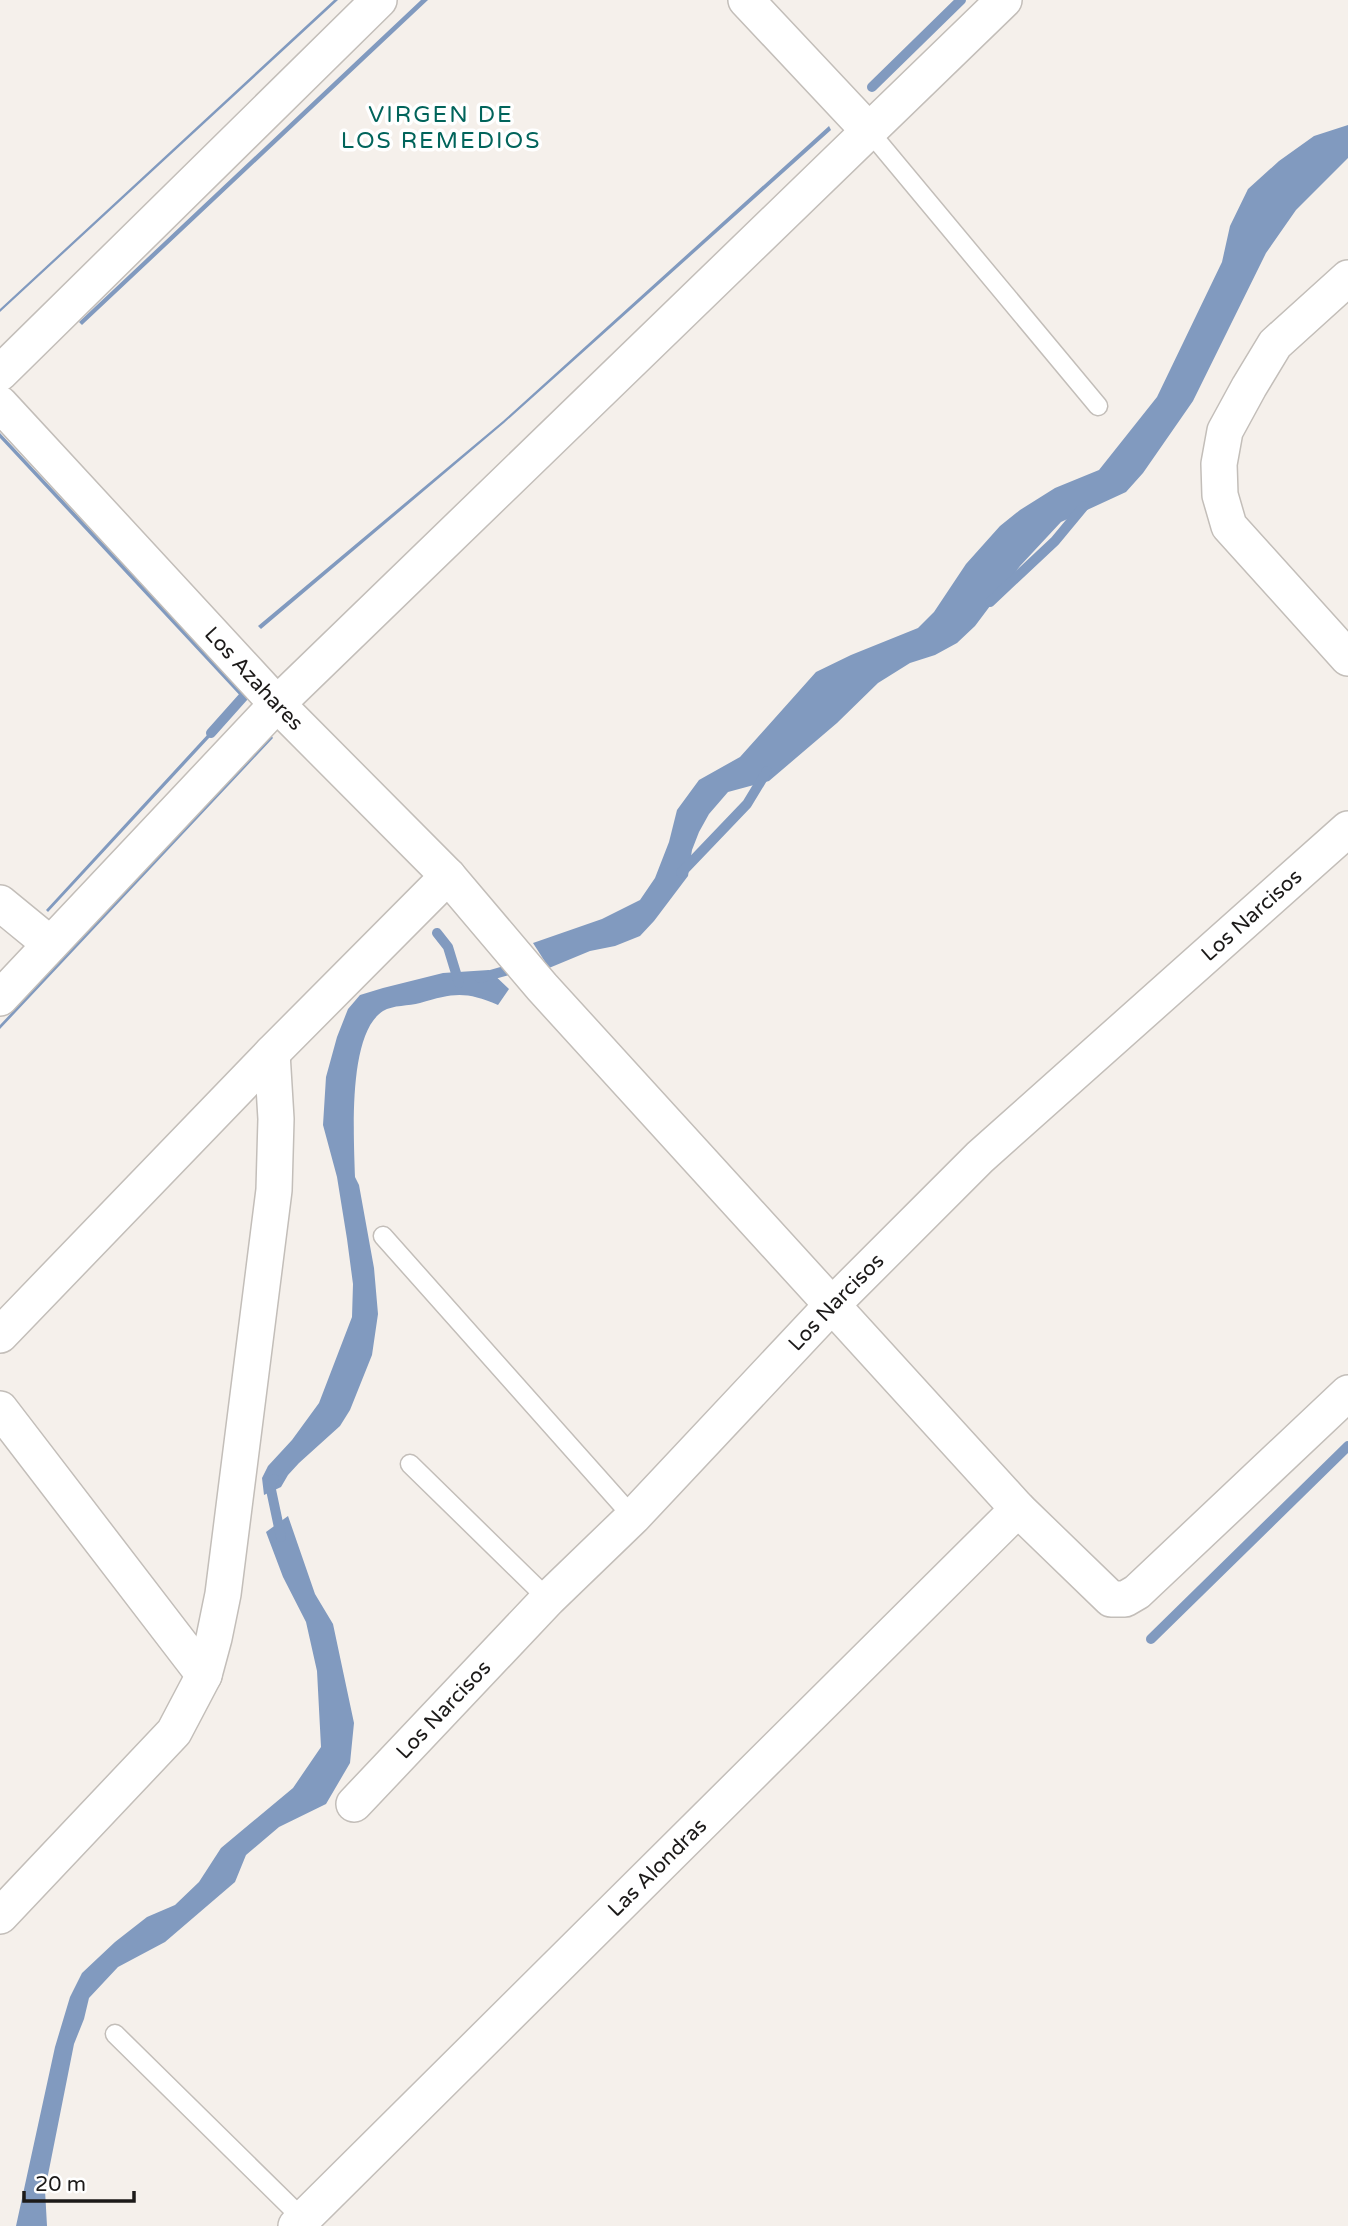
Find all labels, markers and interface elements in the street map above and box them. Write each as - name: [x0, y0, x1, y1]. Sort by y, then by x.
- district label: VIRGEN DE LOS REMEDIOS: [341, 101, 541, 155]
- street label: Los Azahares: [199, 622, 308, 736]
- street label: Los Narcisos: [1196, 864, 1307, 967]
- street label: Los Narcisos: [783, 1248, 889, 1356]
- street label: Los Narcisos: [391, 1655, 496, 1764]
- street label: Las Alondras: [603, 1813, 712, 1922]
- scale bar: [24, 2160, 135, 2204]
- text: 20 m: [35, 2172, 86, 2197]

